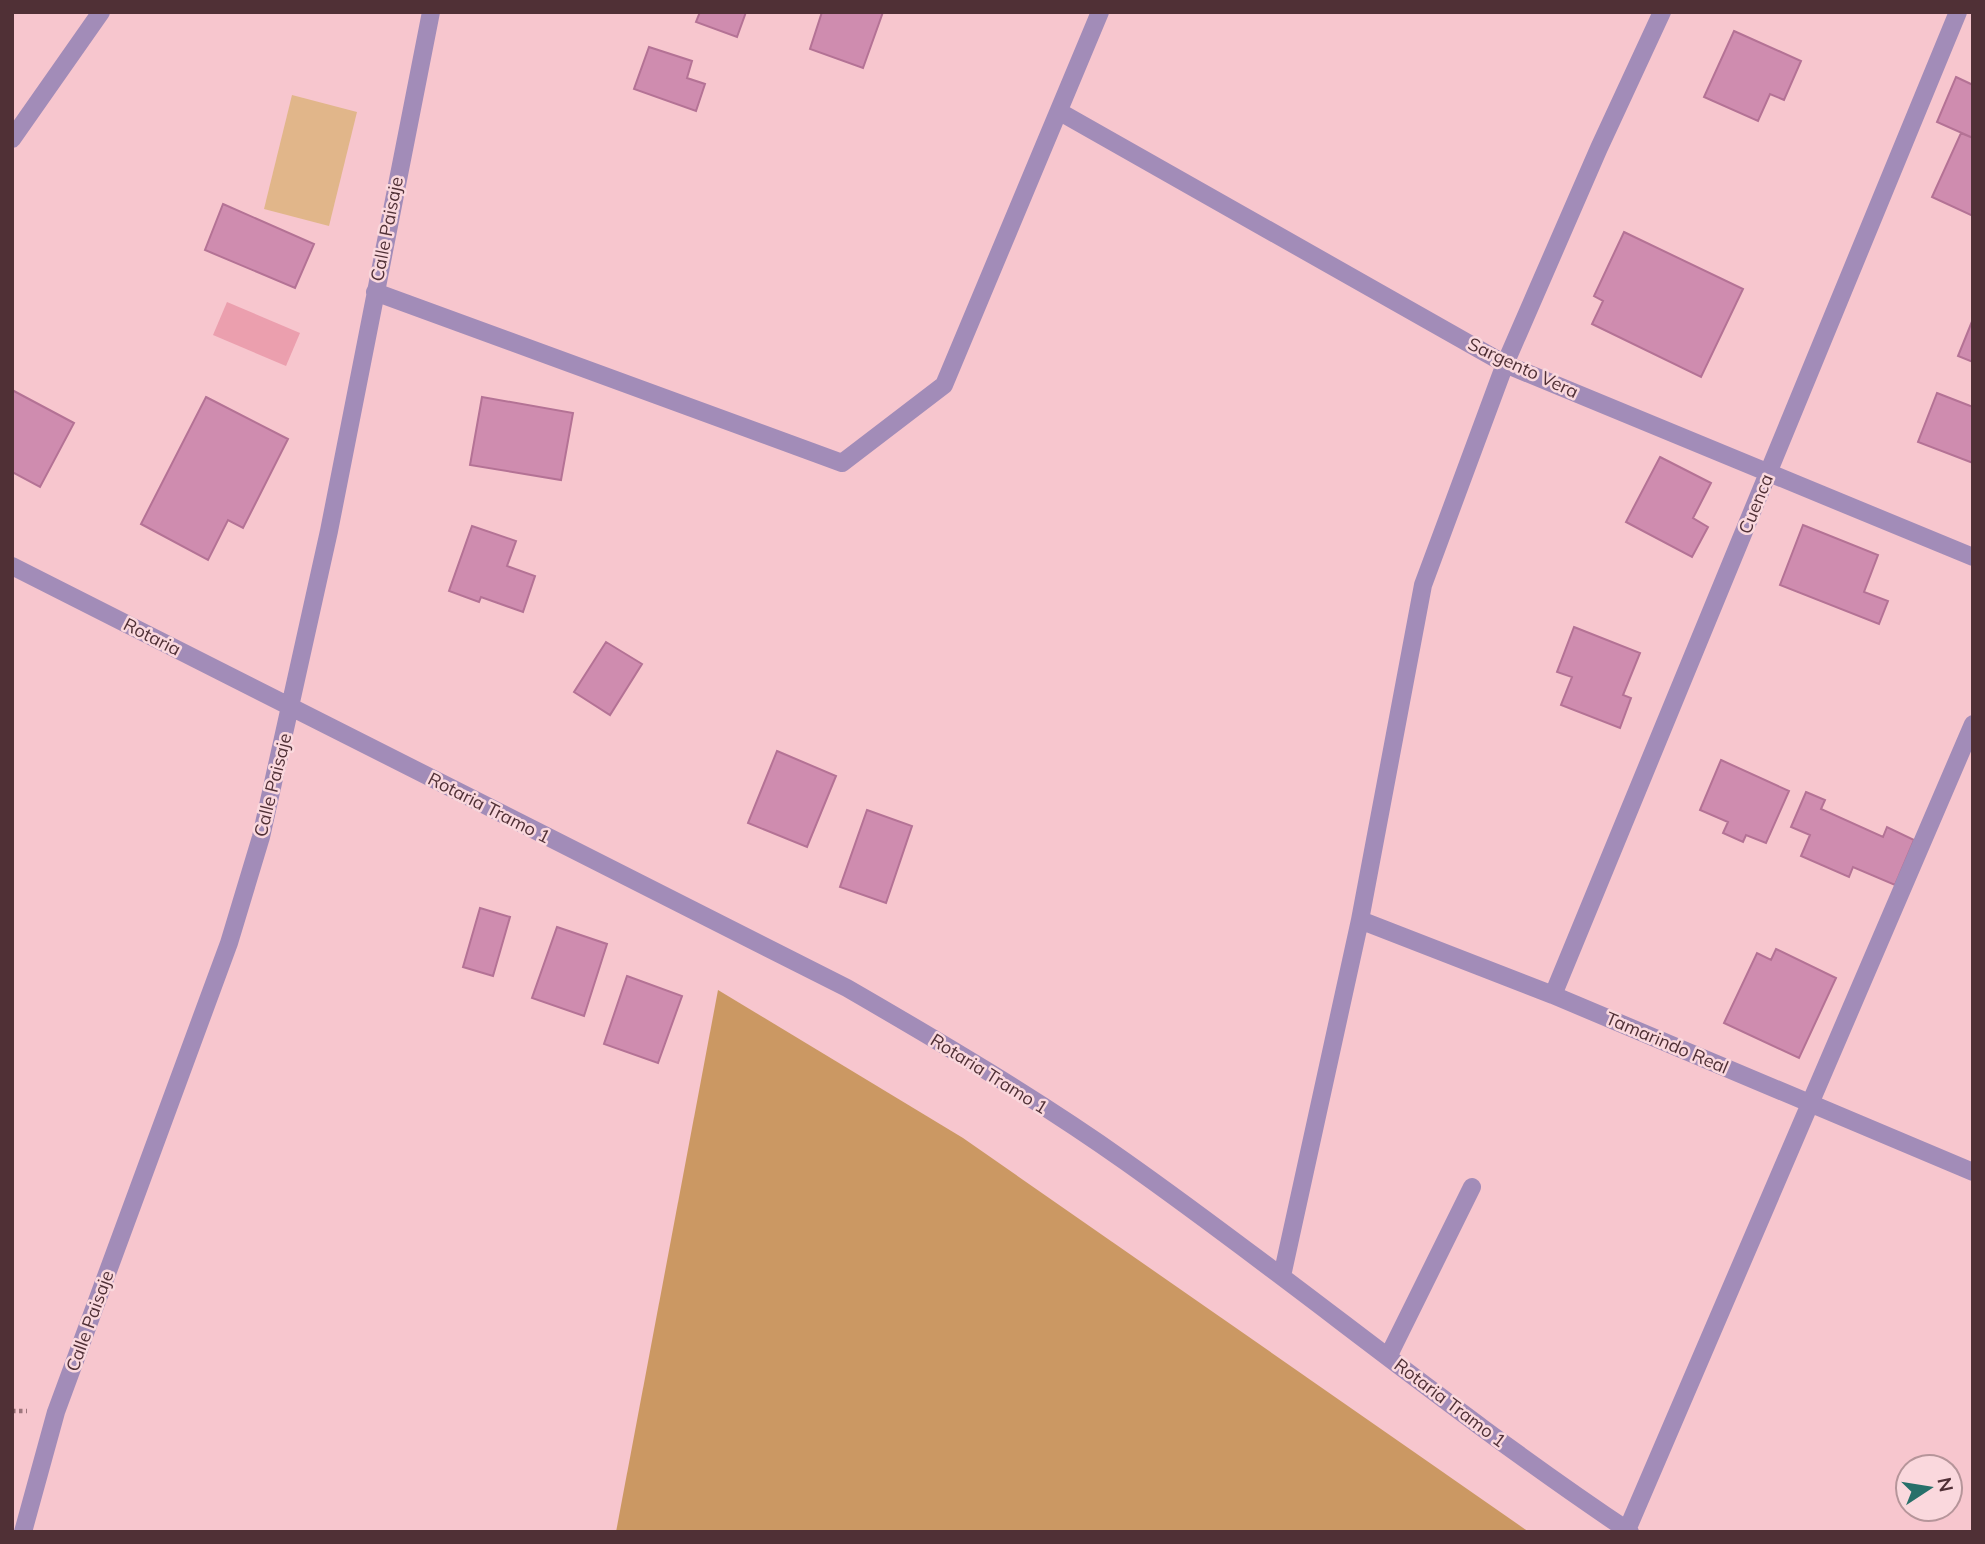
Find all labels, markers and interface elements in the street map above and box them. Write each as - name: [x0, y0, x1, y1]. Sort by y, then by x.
- street label: Calle Paisaje: [365, 175, 408, 283]
- street label: Sargento Vera: [1464, 332, 1582, 403]
- street label: Cuenca: [1733, 471, 1778, 537]
- street label: Rotaria: [120, 612, 185, 661]
- street label: Calle Paisaje: [249, 731, 297, 839]
- street label: Rotaria Tramo 1: [424, 767, 554, 848]
- street label: Tamarindo Real: [1602, 1006, 1732, 1079]
- street label: Rotaria Tramo 1: [926, 1028, 1052, 1119]
- street label: Calle Paisaje: [61, 1267, 118, 1375]
- street label: Rotaria Tramo 1: [1390, 1353, 1511, 1452]
- north arrow: [1894, 1453, 1964, 1523]
- text: N: [1932, 1475, 1959, 1494]

